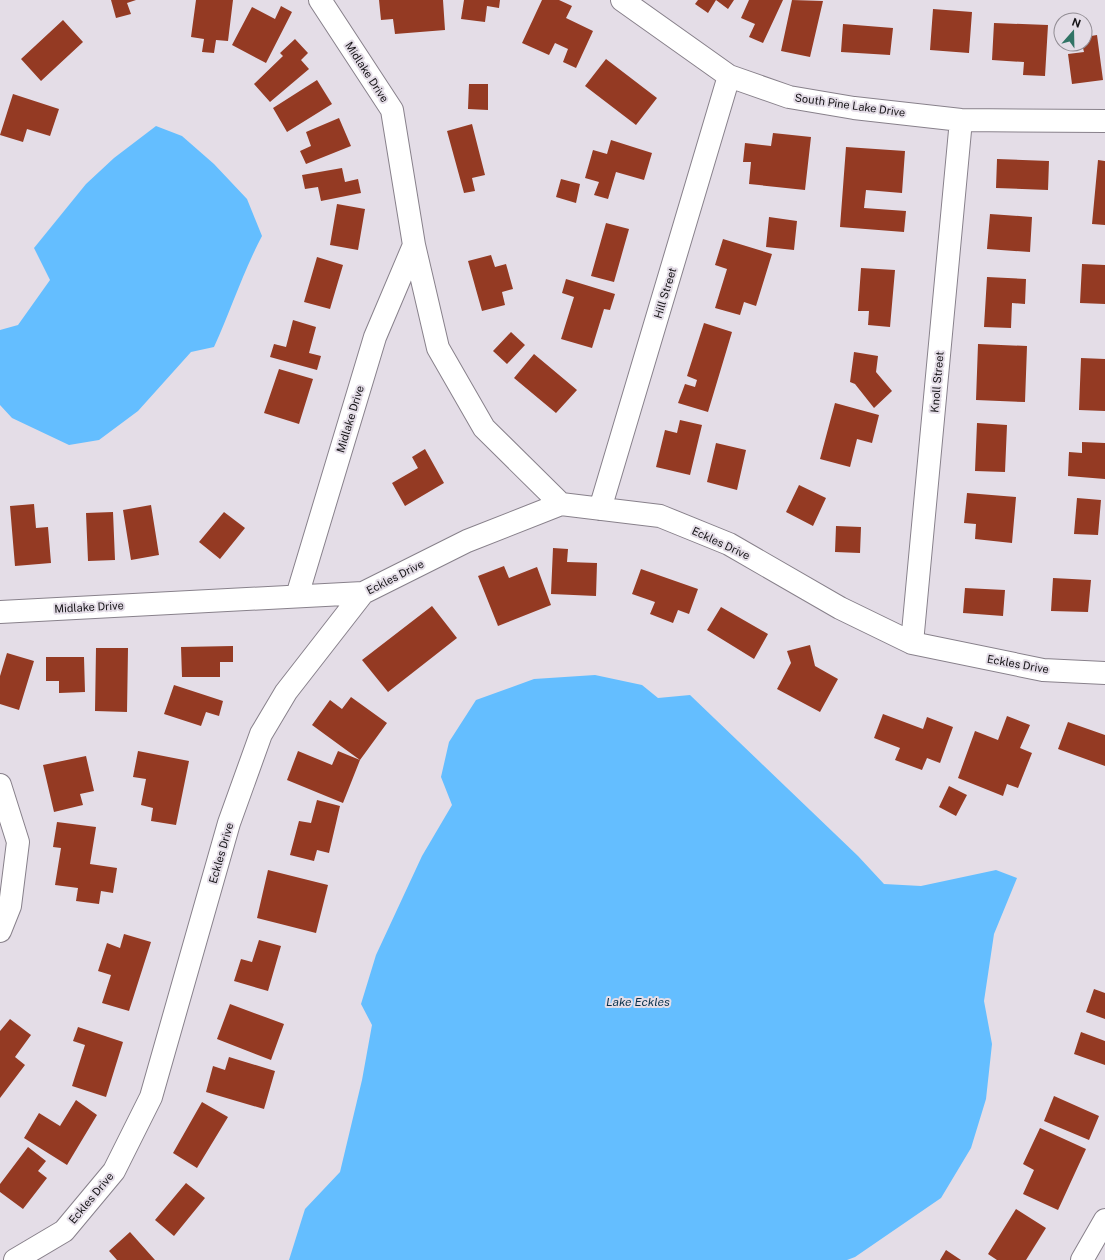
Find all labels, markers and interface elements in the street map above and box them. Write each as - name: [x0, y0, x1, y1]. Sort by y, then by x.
- north arrow: [1053, 12, 1093, 52]
- text: N: [1070, 15, 1083, 30]
- street label: Midlake Drive: [343, 40, 391, 104]
- street label: South Pine Lake Drive: [794, 91, 906, 119]
- street label: Hill Street: [652, 266, 678, 320]
- street label: Knoll Street: [928, 351, 946, 413]
- street label: Midlake Drive: [334, 384, 366, 454]
- street label: Eckles Drive: [690, 524, 752, 562]
- street label: Eckles Drive: [364, 557, 426, 597]
- street label: Midlake Drive: [54, 599, 124, 615]
- street label: Eckles Drive: [986, 653, 1050, 675]
- street label: Eckles Drive: [207, 821, 235, 885]
- water label: Lake Eckles: [606, 995, 670, 1009]
- street label: Eckles Drive: [66, 1170, 116, 1226]

